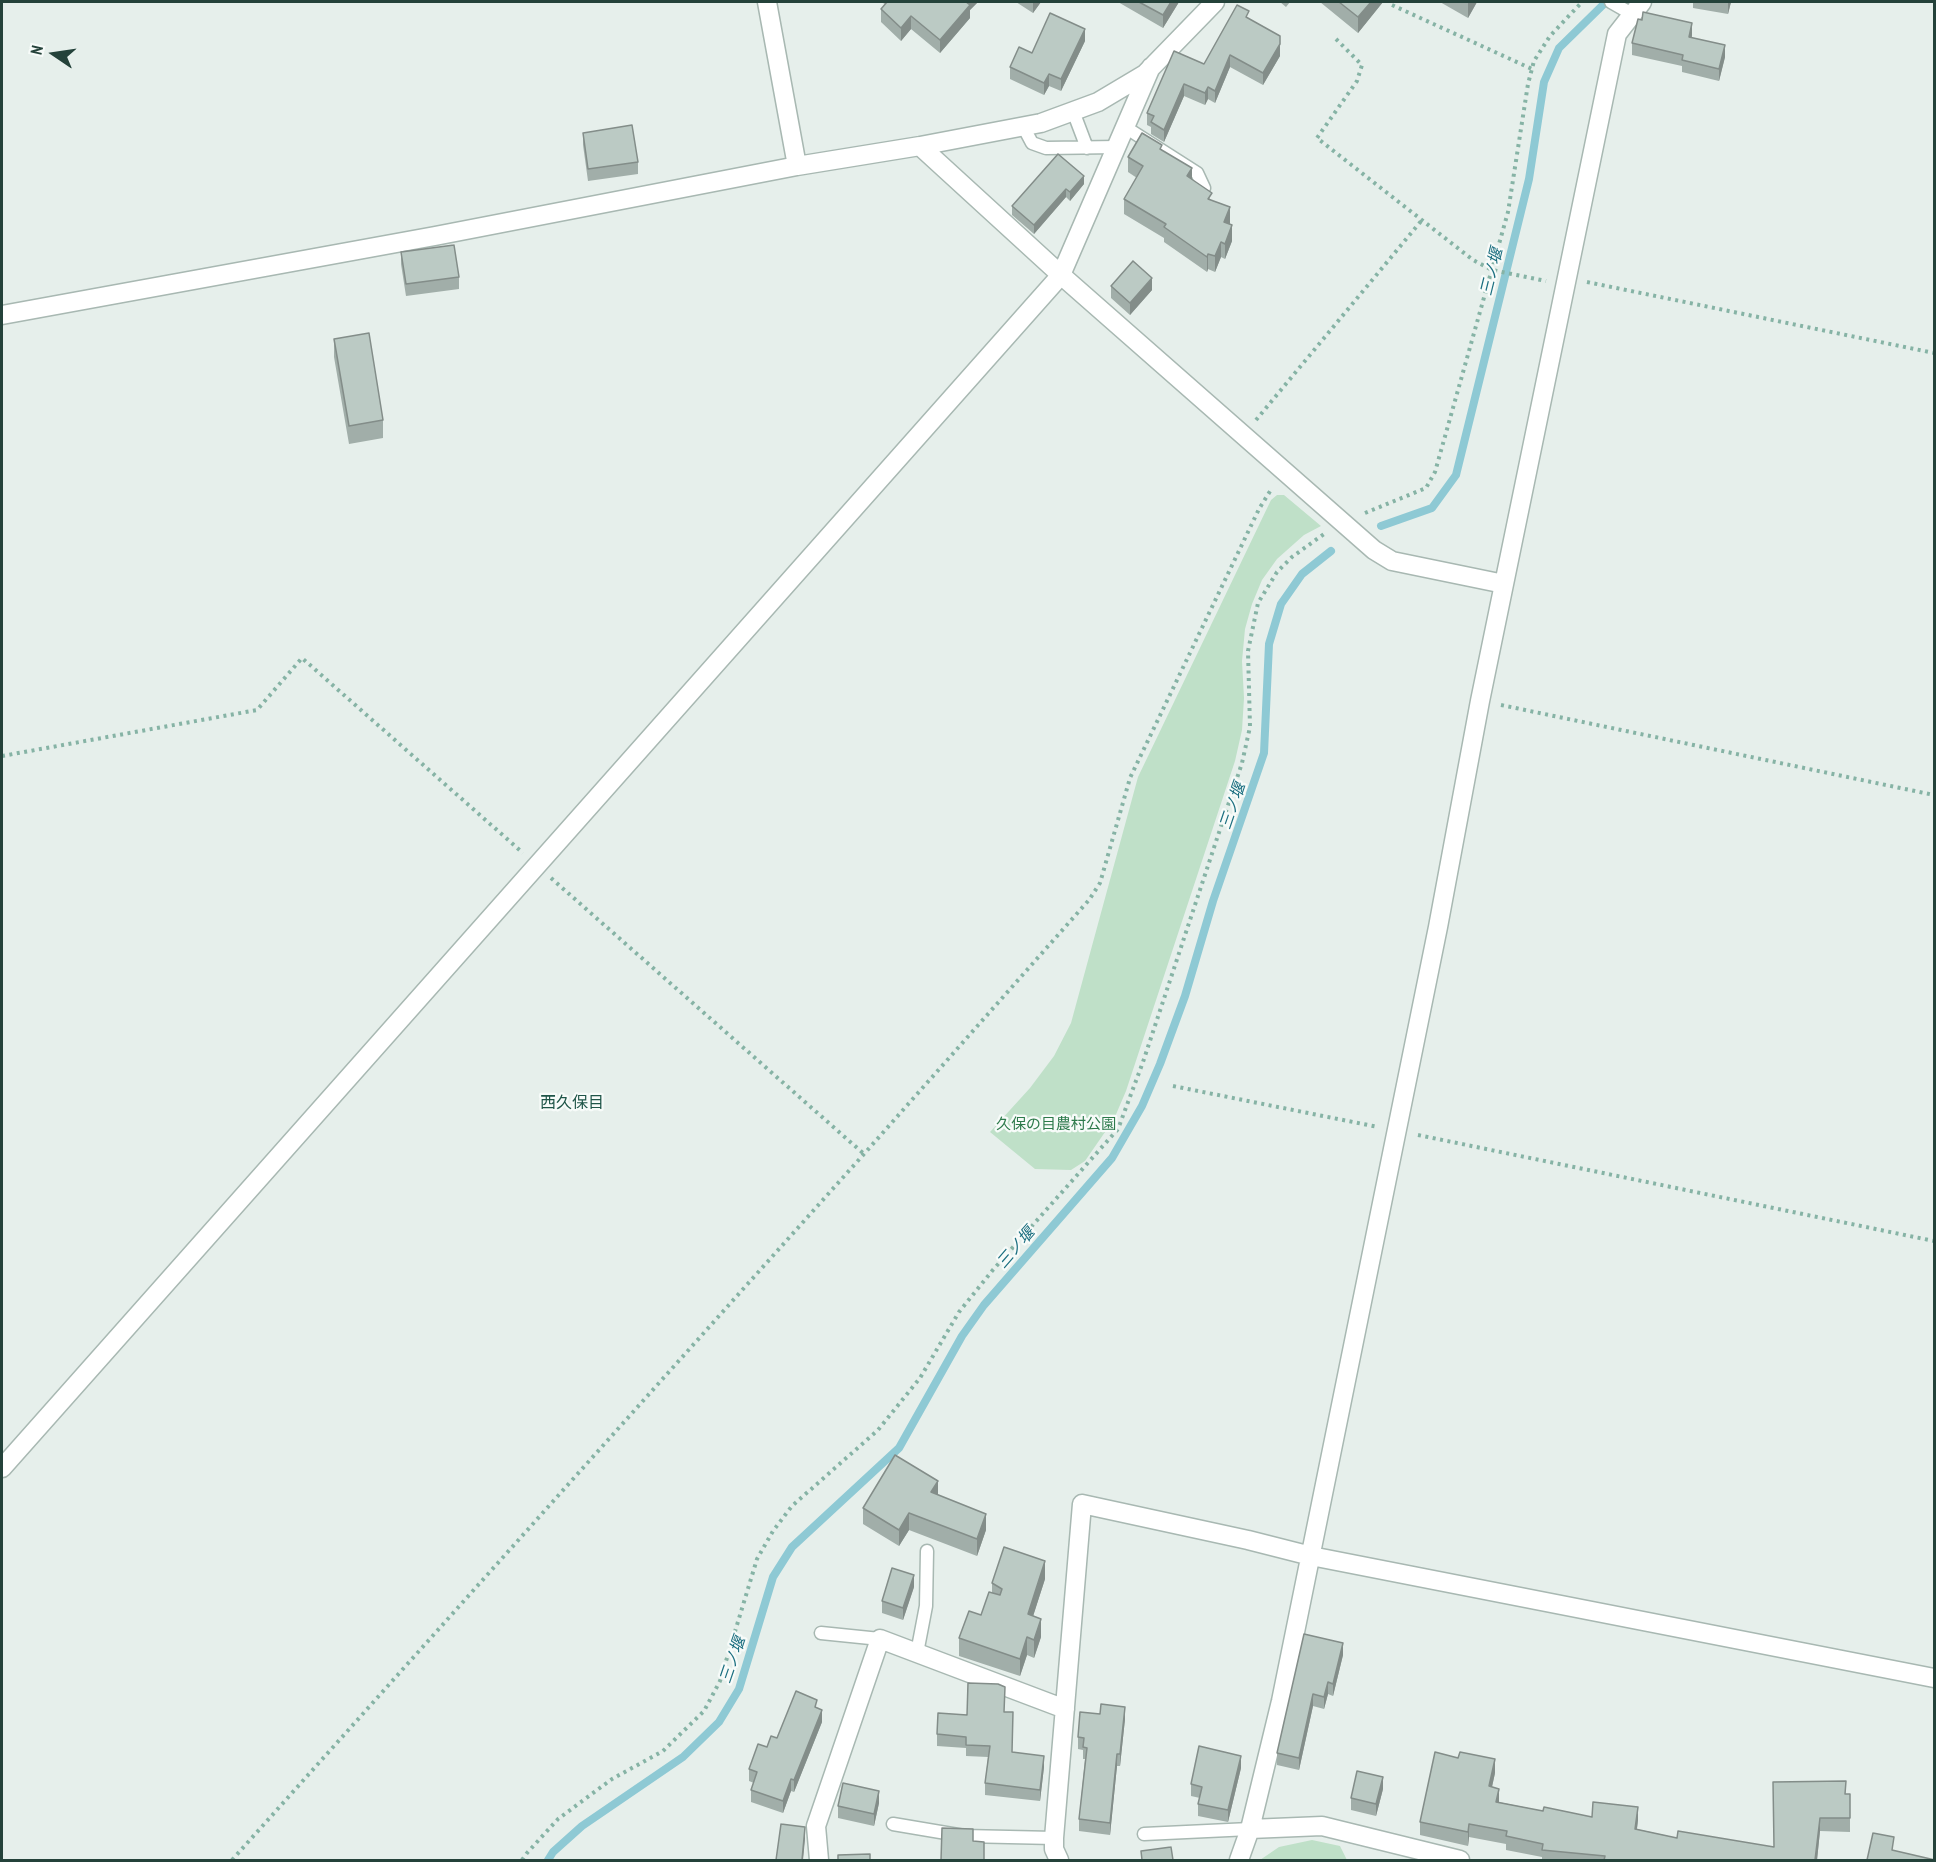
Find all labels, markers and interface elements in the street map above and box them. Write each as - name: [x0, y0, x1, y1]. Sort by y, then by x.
- north arrow: [24, 24, 84, 84]
- text: N: [26, 43, 47, 56]
- water label: 三ノ堰: [1477, 246, 1507, 298]
- water label: 三ノ堰: [1216, 780, 1250, 832]
- district label: 西久保目: [540, 1093, 604, 1113]
- park label: 久保の目農村公園: [996, 1116, 1116, 1134]
- water label: 三ノ堰: [993, 1224, 1039, 1272]
- water label: 三ノ堰: [716, 1634, 750, 1686]

